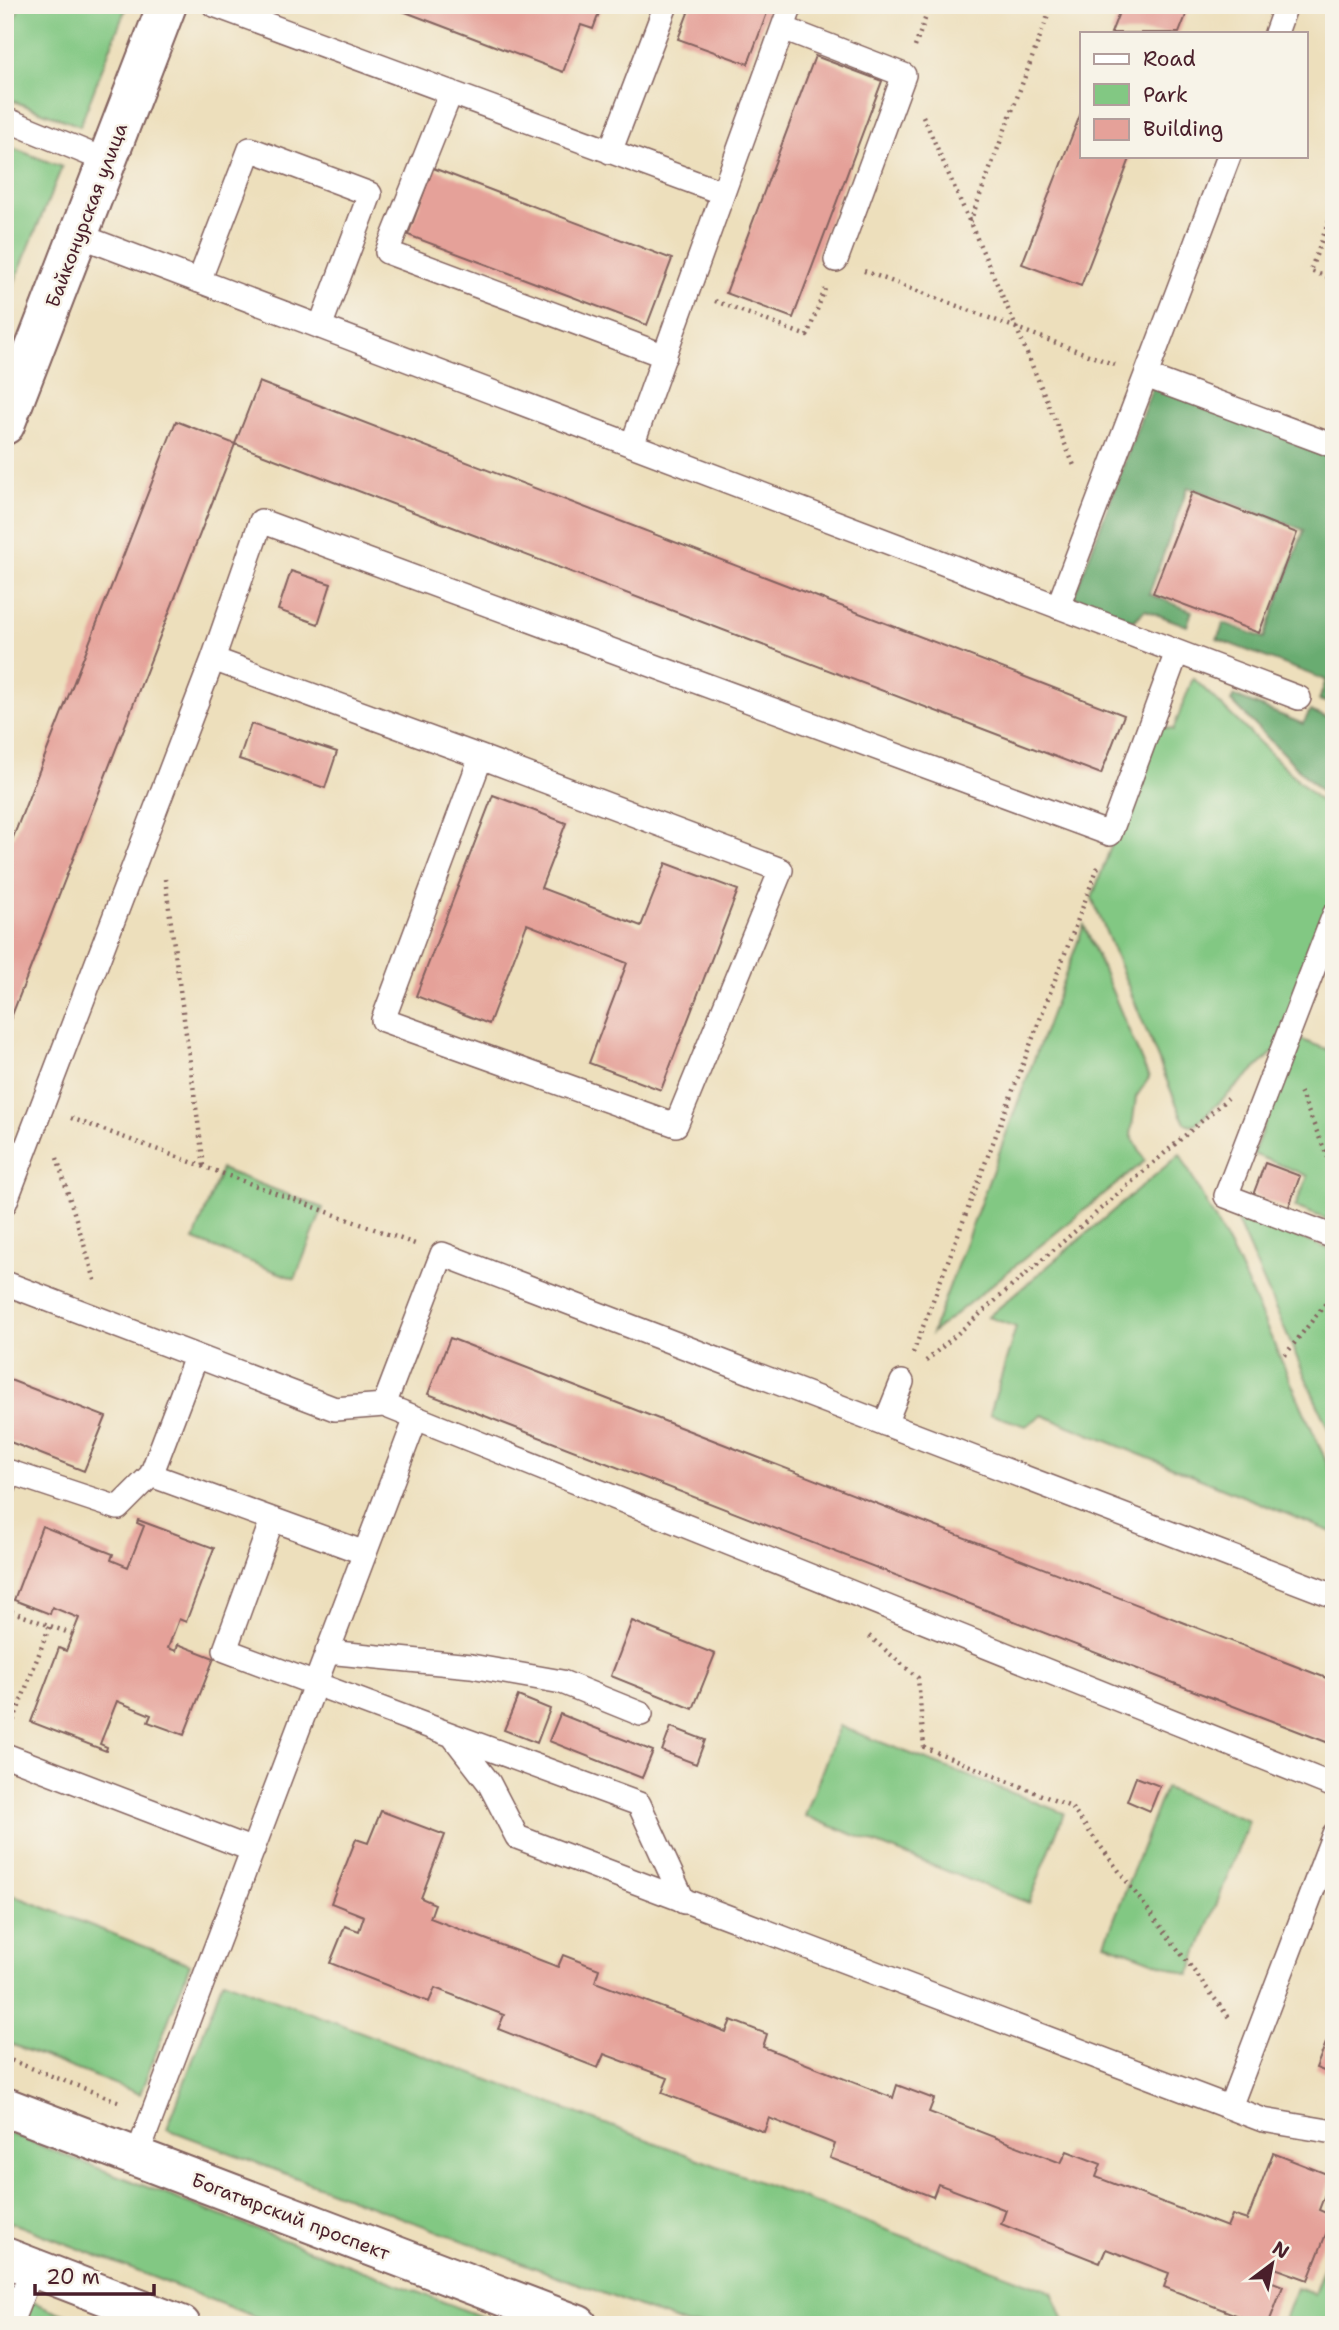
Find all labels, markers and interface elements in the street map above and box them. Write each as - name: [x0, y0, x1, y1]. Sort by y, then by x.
- legend: [1080, 32, 1308, 158]
- text: Road: [1143, 45, 1196, 73]
- text: Park: [1143, 81, 1188, 109]
- text: Building: [1143, 115, 1223, 143]
- street label: Байконурская улица: [40, 119, 133, 311]
- street label: Богатырский проспект: [188, 2167, 394, 2266]
- north arrow: [1238, 2228, 1308, 2298]
- text: N: [1268, 2235, 1294, 2265]
- scale bar: [35, 2253, 154, 2297]
- text: 20 m: [46, 2263, 100, 2291]

